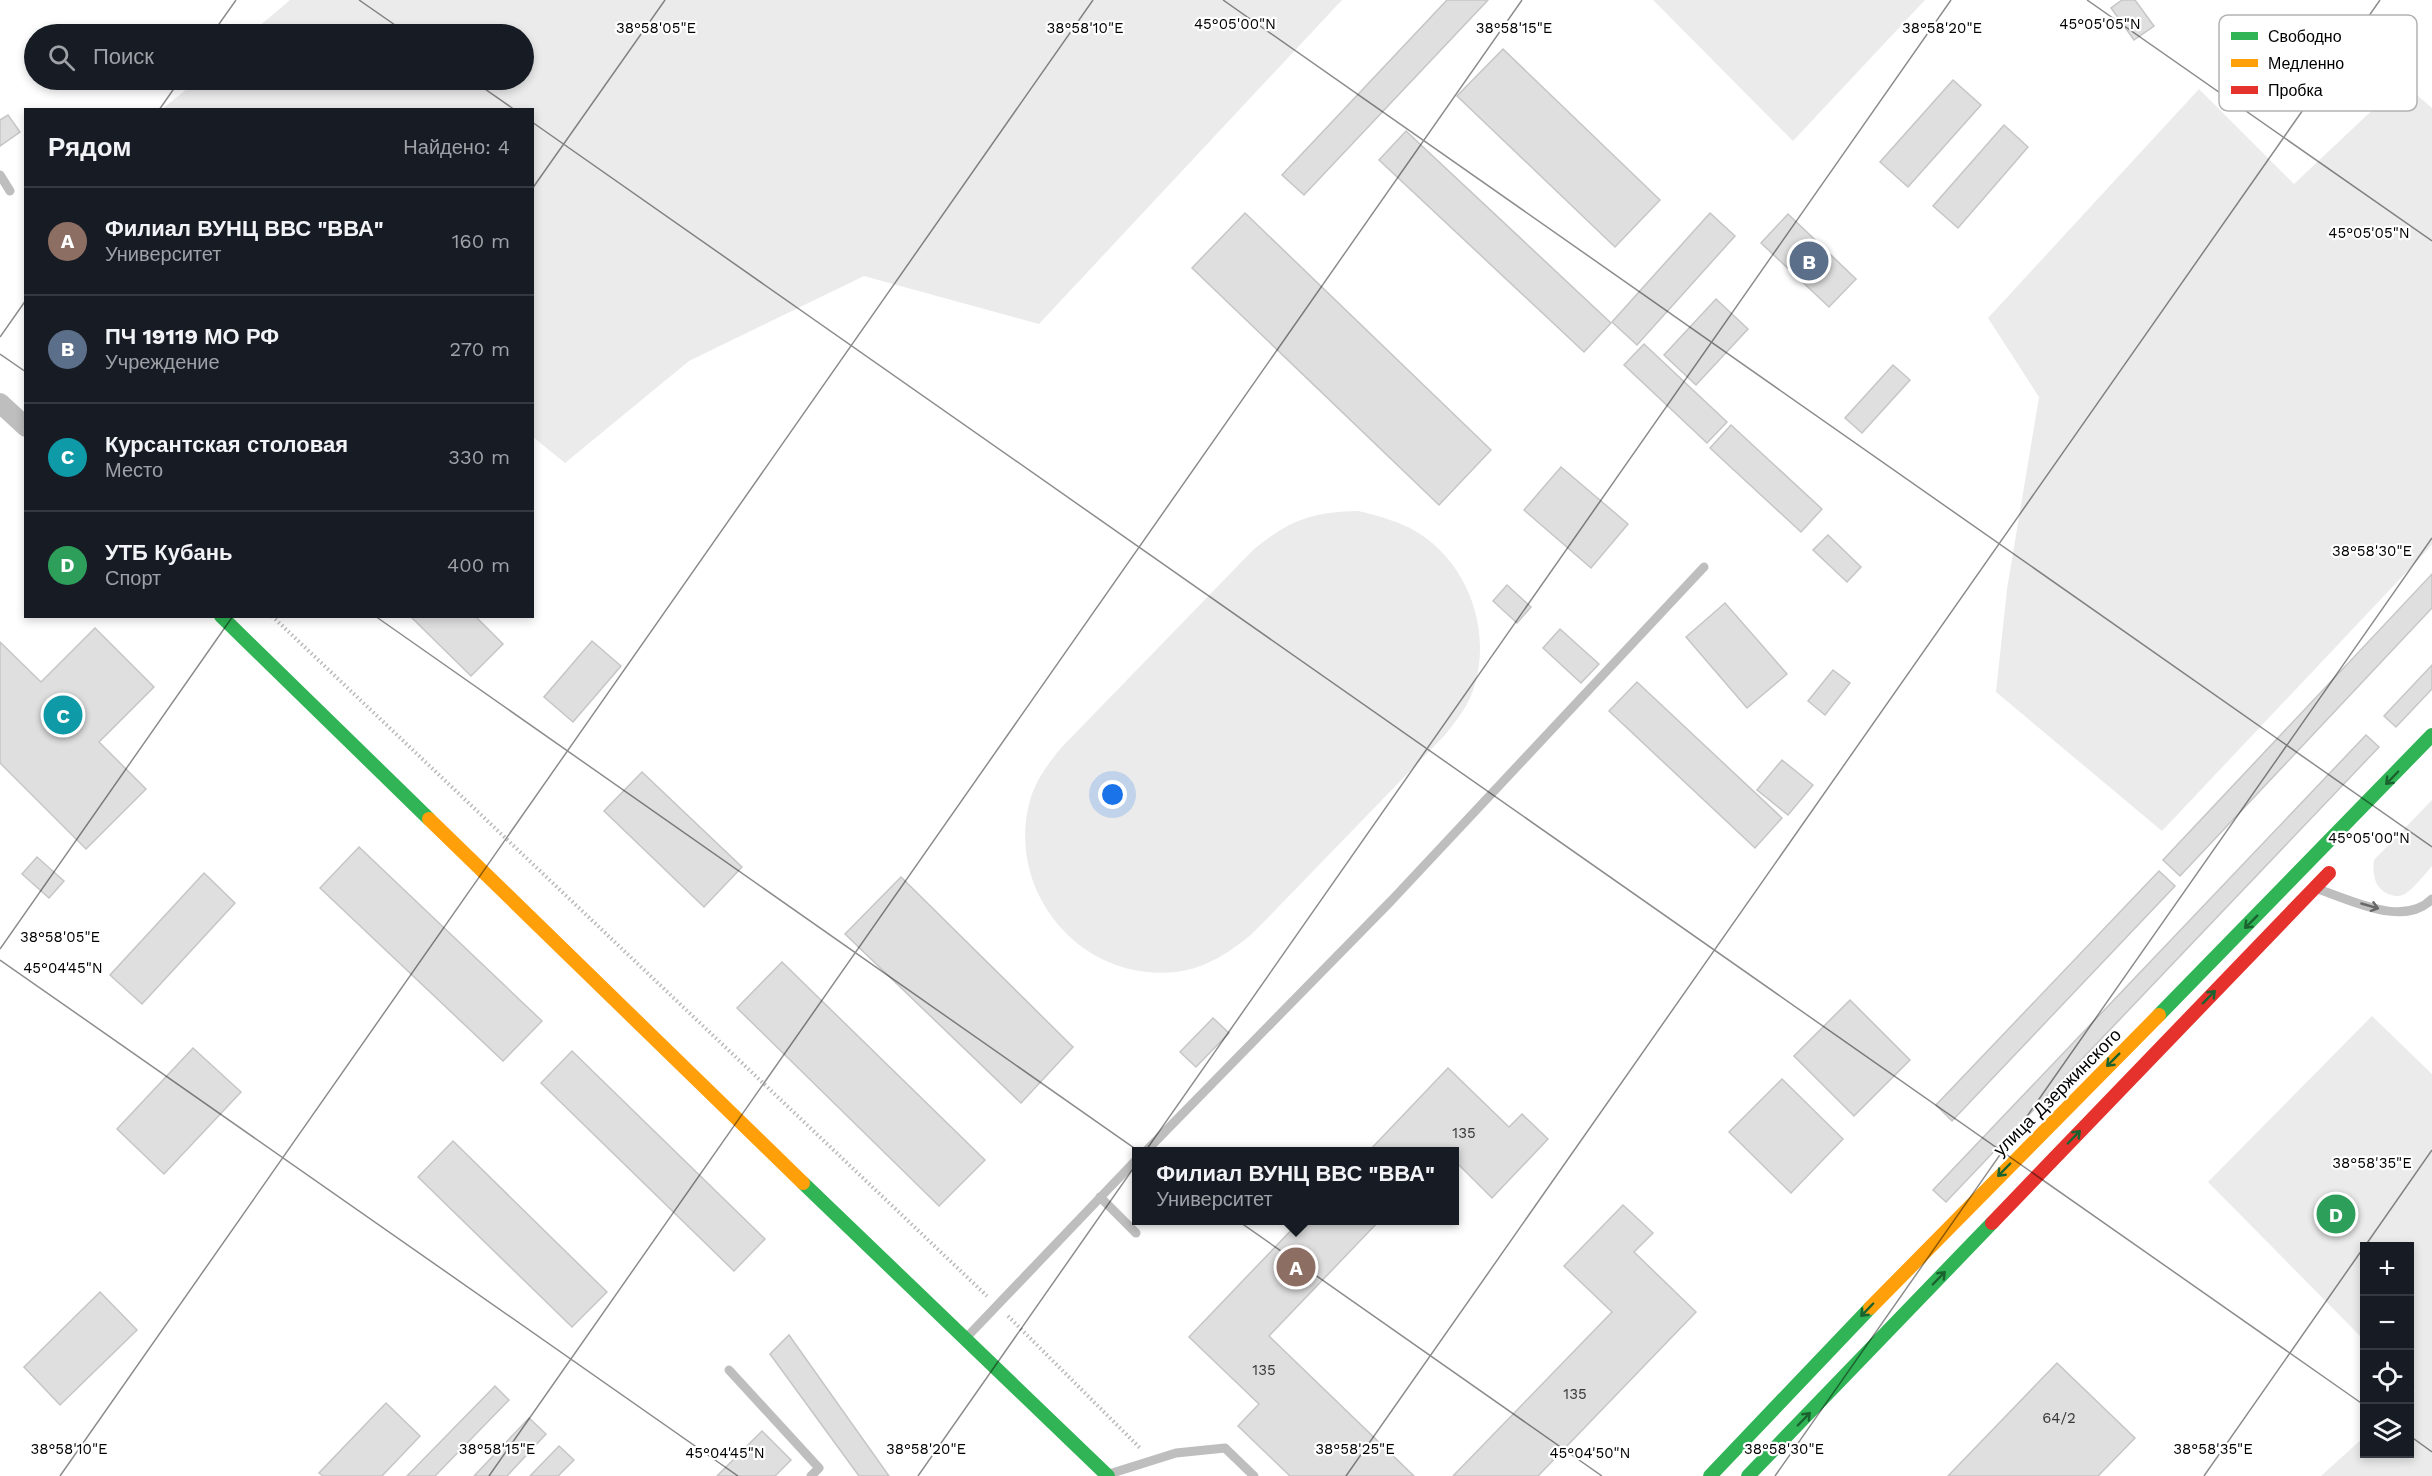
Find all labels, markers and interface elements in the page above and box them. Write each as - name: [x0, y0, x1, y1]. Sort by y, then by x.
- text: 45°05'00"N: [1194, 15, 1276, 33]
- text: 45°05'05"N: [2059, 15, 2141, 33]
- legend: [2219, 15, 2417, 111]
- text: 38°58'05"E: [616, 19, 696, 37]
- text: 38°58'10"E: [1046, 19, 1124, 37]
- text: 38°58'15"E: [1476, 19, 1552, 37]
- text: 38°58'20"E: [1902, 19, 1982, 37]
- search box: [24, 24, 534, 90]
- text: Свободно: [2268, 27, 2342, 46]
- icon: search: [45, 41, 78, 74]
- text: Поиск: [93, 44, 154, 69]
- text: Медленно: [2268, 54, 2344, 73]
- text: Пробка: [2268, 81, 2323, 100]
- text: Рядом: [48, 132, 131, 162]
- text: Найдено: 4: [403, 135, 510, 159]
- text: Филиал ВУНЦ ВВС "ВВА": [105, 216, 384, 241]
- text: 45°05'05"N: [2328, 224, 2410, 242]
- text: A: [61, 229, 74, 253]
- text: 160 m: [452, 229, 510, 253]
- pin: B: [1790, 238, 1828, 284]
- text: Университет: [105, 242, 221, 266]
- text: ПЧ 19119 МО РФ: [105, 324, 279, 349]
- text: B: [61, 337, 74, 361]
- text: 270 m: [450, 337, 510, 361]
- text: Учреждение: [105, 350, 220, 374]
- text: Курсантская столовая: [105, 432, 348, 457]
- text: C: [61, 445, 74, 469]
- text: 330 m: [448, 445, 510, 469]
- text: Место: [105, 458, 163, 482]
- text: УТБ Кубань: [105, 540, 233, 565]
- text: 38°58'30"E: [2332, 542, 2412, 560]
- text: D: [60, 553, 75, 577]
- text: 400 m: [447, 553, 510, 577]
- text: Спорт: [105, 566, 161, 590]
- pin: C: [44, 692, 82, 738]
- one-way arrow: [2384, 770, 2399, 785]
- your location: [1098, 780, 1127, 809]
- text: 45°05'00"N: [2328, 829, 2410, 847]
- one-way arrow: [2360, 901, 2379, 912]
- one-way arrow: [2244, 915, 2259, 930]
- text: 38°58'05"E: [20, 928, 100, 946]
- text: 45°04'45"N: [23, 959, 103, 977]
- one-way arrow: [2202, 990, 2216, 1005]
- street label: улица Дзержинского: [1989, 1024, 2125, 1160]
- one-way arrow: [2106, 1053, 2121, 1068]
- house number: 135: [1452, 1124, 1476, 1142]
- one-way arrow: [2066, 1130, 2081, 1145]
- popup: [1132, 1147, 1459, 1225]
- text: 38°58'35"E: [2332, 1154, 2412, 1172]
- text: Филиал ВУНЦ ВВС "ВВА": [1156, 1161, 1435, 1186]
- one-way arrow: [1997, 1163, 2011, 1178]
- text: Университет: [1156, 1187, 1273, 1211]
- pin: D: [2316, 1192, 2356, 1236]
- map controls: [2360, 1242, 2414, 1458]
- button: +: [2360, 1242, 2414, 1296]
- pin: A: [1276, 1244, 1316, 1290]
- one-way arrow: [1931, 1271, 1945, 1286]
- button: −: [2360, 1296, 2414, 1350]
- one-way arrow: [1860, 1302, 1875, 1317]
- button: locate: [2360, 1350, 2414, 1404]
- house number: 135: [1252, 1361, 1276, 1379]
- house number: 135: [1563, 1385, 1587, 1403]
- button: layers: [2360, 1404, 2414, 1458]
- house number: 64/2: [2042, 1409, 2076, 1427]
- one-way arrow: [1796, 1411, 1811, 1426]
- text: 38°58'10"E: [30, 1440, 108, 1458]
- text: 38°58'15"E: [459, 1440, 535, 1458]
- text: 38°58'20"E: [886, 1440, 966, 1458]
- text: 38°58'25"E: [1315, 1440, 1395, 1458]
- text: 38°58'30"E: [1744, 1440, 1824, 1458]
- text: 38°58'35"E: [2173, 1440, 2253, 1458]
- text: 45°04'45"N: [685, 1444, 765, 1462]
- text: 45°04'50"N: [1549, 1444, 1631, 1462]

